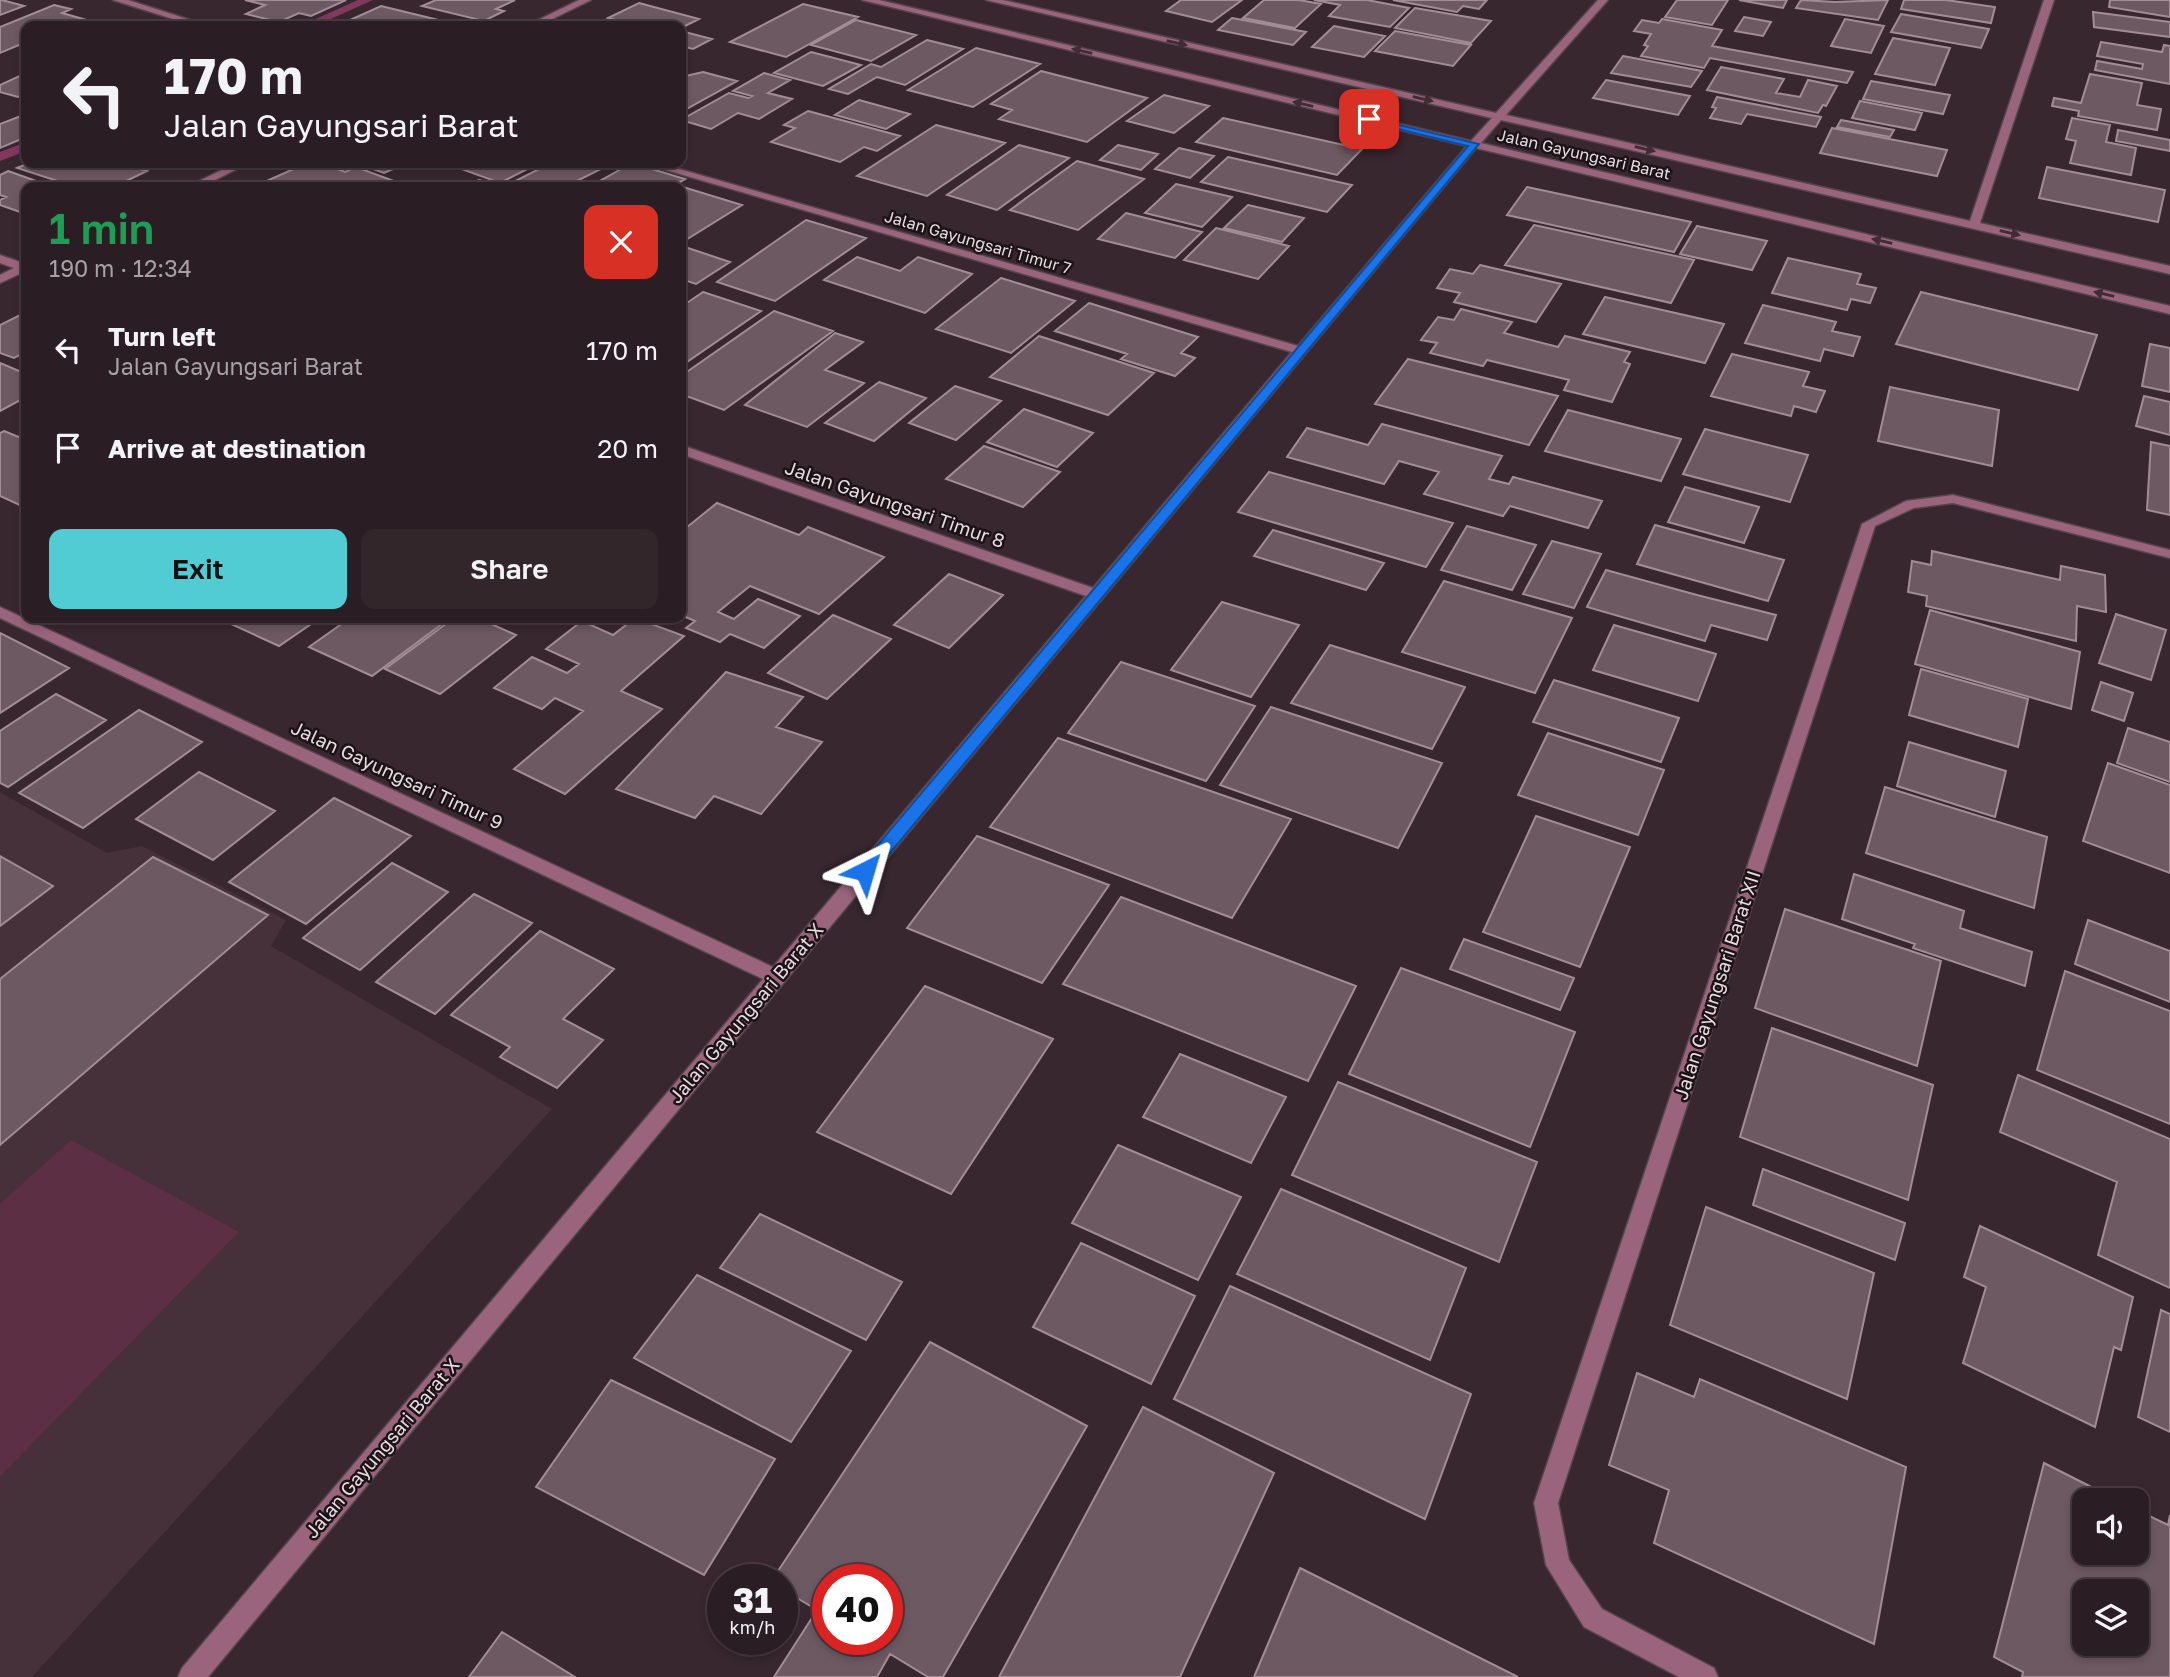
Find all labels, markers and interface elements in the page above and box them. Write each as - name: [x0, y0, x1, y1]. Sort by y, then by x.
- one-way arrow: [1166, 37, 1188, 48]
- one-way arrow: [1071, 45, 1093, 56]
- text: 170 m: [164, 46, 303, 105]
- icon: left: [49, 49, 140, 140]
- pin: [1339, 89, 1399, 149]
- one-way arrow: [1412, 94, 1434, 105]
- one-way arrow: [1292, 98, 1314, 109]
- icon: arrive: [1350, 100, 1388, 138]
- text: Jalan Gayungsari Barat: [164, 106, 519, 144]
- street label: Jalan Gayungsari Barat: [1495, 124, 1673, 184]
- one-way arrow: [1634, 144, 1656, 155]
- text: 1 min: [49, 203, 154, 253]
- button: close: [584, 205, 658, 279]
- street label: Jalan Gayungsari Timur 7: [882, 206, 1074, 278]
- one-way arrow: [1999, 228, 2021, 239]
- one-way arrow: [1871, 236, 1893, 247]
- text: 190 m · 12:34: [49, 254, 192, 282]
- one-way arrow: [2093, 288, 2115, 299]
- text: Turn left: [108, 321, 216, 352]
- icon: left: [49, 331, 87, 369]
- text: 170 m: [586, 335, 658, 366]
- text: Jalan Gayungsari Barat: [108, 352, 363, 380]
- icon: arrive: [49, 429, 87, 467]
- text: Arrive at destination: [108, 433, 366, 464]
- text: 20 m: [597, 433, 658, 464]
- street label: Jalan Gayungsari Timur 8: [782, 455, 1008, 552]
- button: Exit: [49, 529, 347, 609]
- button: Share: [361, 529, 658, 609]
- street label: Jalan Gayungsari Timur 9: [288, 715, 507, 834]
- position arrow: [828, 834, 902, 908]
- street label: Jalan Gayungsari Barat XII: [1669, 867, 1765, 1102]
- street label: Jalan Gayungsari Barat X: [664, 918, 828, 1107]
- street label: Jalan Gayungsari Barat X: [300, 1353, 464, 1542]
- map controls: [2072, 1488, 2149, 1656]
- button: sound: [2072, 1488, 2149, 1565]
- speed limit sign: 40: [812, 1564, 903, 1655]
- text: 31: [733, 1579, 772, 1621]
- button: layers: [2072, 1579, 2149, 1656]
- text: km/h: [730, 1616, 775, 1638]

